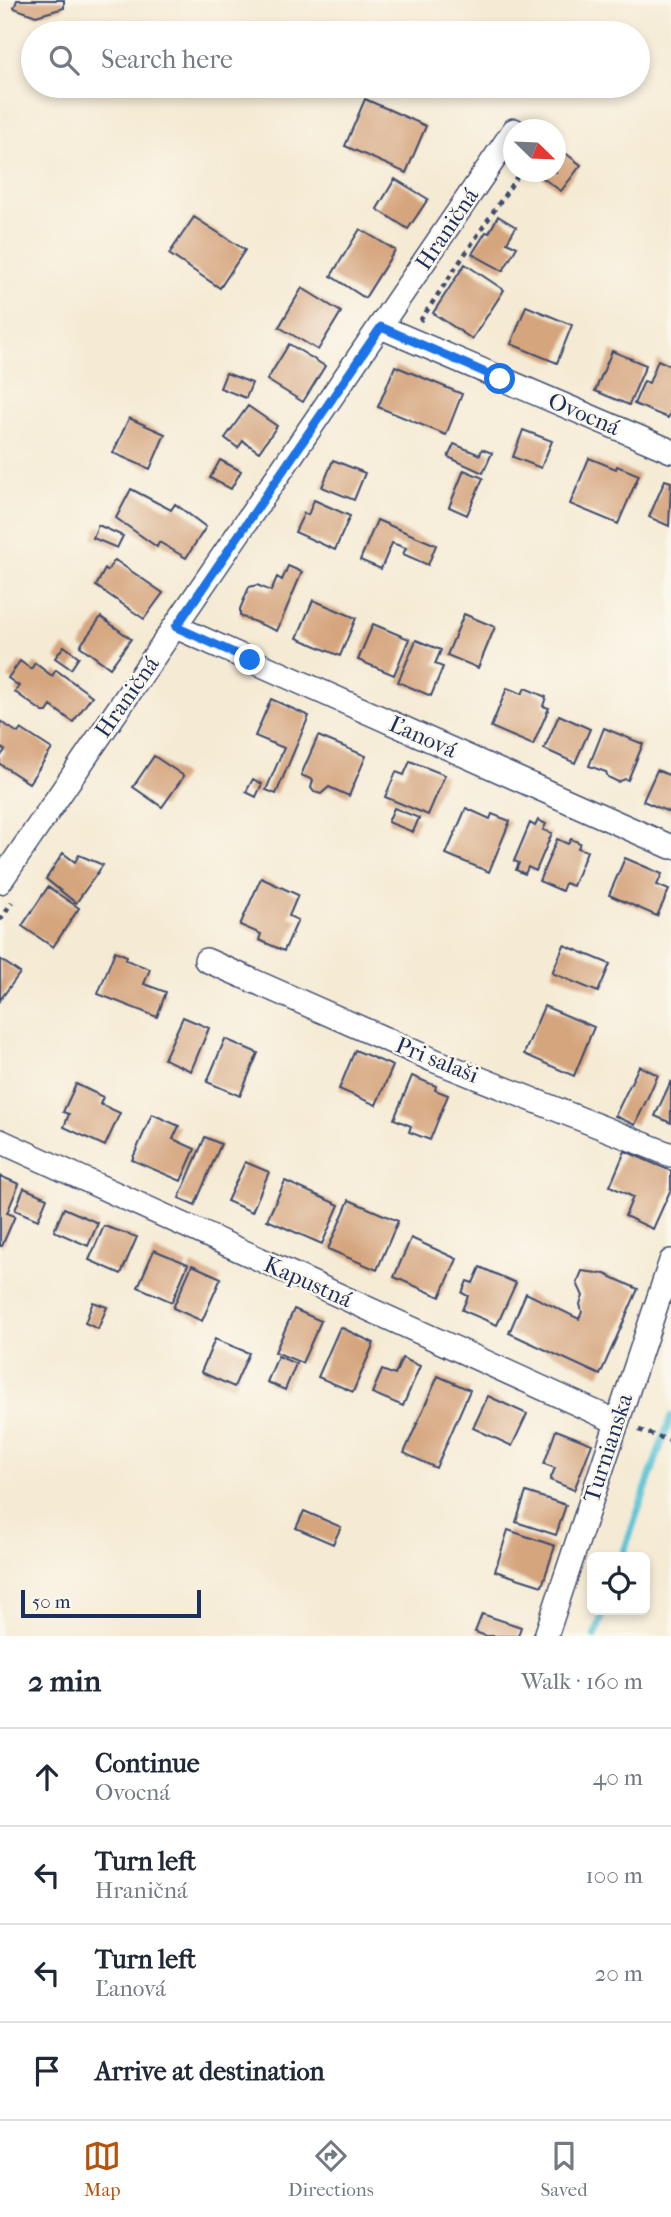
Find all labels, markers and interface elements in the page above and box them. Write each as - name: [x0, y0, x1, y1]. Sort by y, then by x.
- search box: [21, 21, 650, 98]
- icon: search: [45, 41, 83, 79]
- text: Search here: [101, 44, 233, 75]
- north arrow: [503, 119, 566, 182]
- street label: Hraničná: [410, 183, 484, 275]
- route start: [484, 363, 515, 394]
- street label: Ovocná: [544, 387, 624, 441]
- route end: [234, 644, 265, 675]
- street label: Hraničná: [89, 651, 165, 743]
- street label: Ľanová: [385, 710, 461, 764]
- street label: Pri salaši: [392, 1031, 482, 1089]
- street label: Kapustná: [260, 1251, 357, 1314]
- street label: Turnianska: [578, 1390, 638, 1506]
- map controls: [587, 1552, 650, 1615]
- button: locate: [587, 1552, 650, 1615]
- scale bar: [21, 1587, 201, 1619]
- text: 50 m: [32, 1591, 71, 1613]
- text: 2 min: [28, 1664, 101, 1699]
- text: Walk · 160 m: [521, 1668, 643, 1695]
- text: Continue: [95, 1748, 200, 1779]
- icon: ahead: [28, 1758, 66, 1796]
- text: 40 m: [593, 1764, 643, 1791]
- text: Ovocná: [95, 1779, 170, 1806]
- text: Turn left: [95, 1846, 196, 1877]
- icon: left: [28, 1856, 66, 1894]
- text: 100 m: [585, 1862, 643, 1889]
- text: Hraničná: [95, 1877, 188, 1904]
- text: Turn left: [95, 1944, 196, 1975]
- icon: left: [28, 1954, 66, 1992]
- text: 20 m: [594, 1960, 643, 1987]
- text: Ľanová: [95, 1975, 166, 2002]
- icon: arrive: [28, 2052, 66, 2090]
- text: Arrive at destination: [95, 2056, 325, 2087]
- tab: Map: [83, 2137, 121, 2201]
- tab: Directions: [288, 2137, 374, 2201]
- tab: Saved: [540, 2137, 588, 2201]

